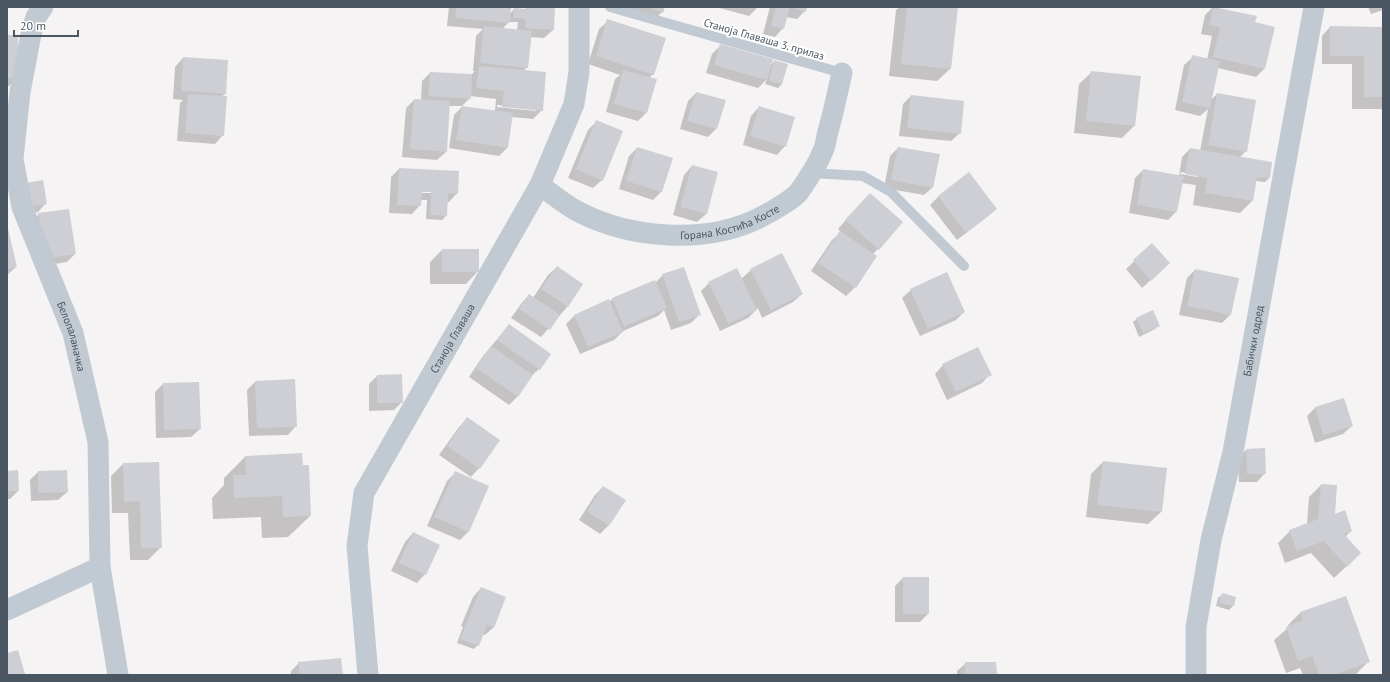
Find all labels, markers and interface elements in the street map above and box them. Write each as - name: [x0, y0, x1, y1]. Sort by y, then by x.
- scale bar: [14, 12, 78, 38]
- street label: Станоја Главаша 3. прилаз: [702, 15, 826, 63]
- text: 20 m: [20, 18, 46, 33]
- street label: Горана Костића Косте: [680, 201, 782, 242]
- street label: Белопаланачка: [54, 299, 89, 373]
- street label: Станоја Главаша: [427, 301, 478, 376]
- street label: Бабички одред: [1240, 304, 1267, 378]

